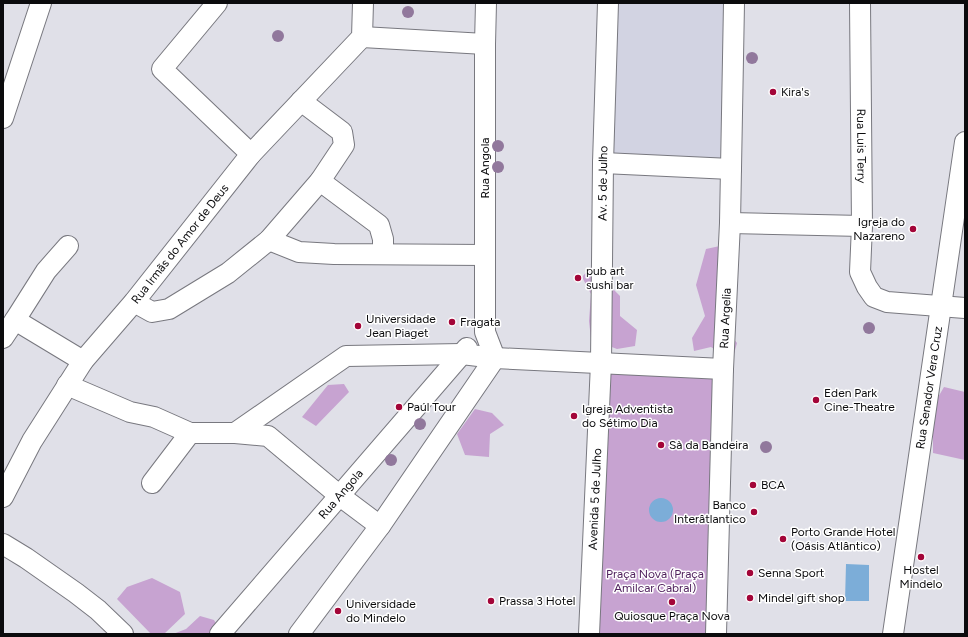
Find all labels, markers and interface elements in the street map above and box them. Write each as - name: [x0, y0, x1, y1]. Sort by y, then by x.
- place label: Kira's: [781, 85, 810, 99]
- marker: Kira's: [768, 87, 778, 97]
- street label: Rua Luis Terry: [854, 109, 869, 184]
- street label: Rua Angola: [478, 138, 492, 198]
- street label: Av. 5 de Julho: [595, 145, 611, 221]
- street label: Rua Irmãs do Amor de Deus: [128, 181, 232, 307]
- place label: Igreja do Nazareno: [853, 215, 905, 243]
- marker: Igreja do Nazareno: [908, 224, 918, 234]
- place label: pub art sushi bar: [586, 264, 634, 292]
- marker: pub art sushi bar: [573, 273, 583, 283]
- street label: Rua Argelia: [717, 288, 734, 349]
- place label: Universidade Jean Piaget: [366, 312, 436, 340]
- place label: Fragata: [460, 315, 500, 329]
- marker: Fragata: [447, 317, 457, 327]
- marker: Universidade Jean Piaget: [353, 321, 363, 331]
- street label: Rua Senador Vera Cruz: [913, 325, 945, 450]
- place label: Eden Park Cine-Theatre: [824, 386, 895, 414]
- marker: Eden Park Cine-Theatre: [811, 395, 821, 405]
- place label: Paúl Tour: [407, 400, 456, 414]
- marker: Paúl Tour: [394, 402, 404, 412]
- place label: Igreja Adventista do Sétimo Dia: [582, 402, 673, 430]
- marker: Igreja Adventista do Sétimo Dia: [569, 411, 579, 421]
- place label: Sà da Bandeira: [669, 438, 748, 452]
- marker: Sà da Bandeira: [656, 440, 666, 450]
- street label: Avenida 5 de Julho: [586, 448, 604, 550]
- street label: Rua Angola: [316, 466, 366, 522]
- place label: BCA: [761, 478, 785, 492]
- marker: BCA: [748, 480, 758, 490]
- place label: Banco Interâtlantico: [674, 498, 746, 526]
- marker: Banco Interâtlantico: [749, 507, 759, 517]
- place label: Porto Grande Hotel (Oásis Atlântico): [791, 525, 896, 553]
- marker: Porto Grande Hotel (Oásis Atlântico): [778, 534, 788, 544]
- marker: Hostel Mindelo: [916, 552, 926, 562]
- place label: Hostel Mindelo: [900, 563, 942, 591]
- place label: Senna Sport: [758, 566, 825, 580]
- park label: Praça Nova (Praça Amilcar Cabral): [606, 567, 704, 595]
- marker: Senna Sport: [745, 568, 755, 578]
- place label: Mindel gift shop: [758, 591, 845, 605]
- marker: Mindel gift shop: [745, 593, 755, 603]
- place label: Prassa 3 Hotel: [499, 594, 576, 608]
- marker: Prassa 3 Hotel: [486, 596, 496, 606]
- place label: Universidade do Mindelo: [346, 597, 416, 625]
- marker: Quiosque Praça Nova: [667, 597, 677, 607]
- marker: Universidade do Mindelo: [333, 606, 343, 616]
- place label: Quiosque Praça Nova: [614, 609, 730, 623]

